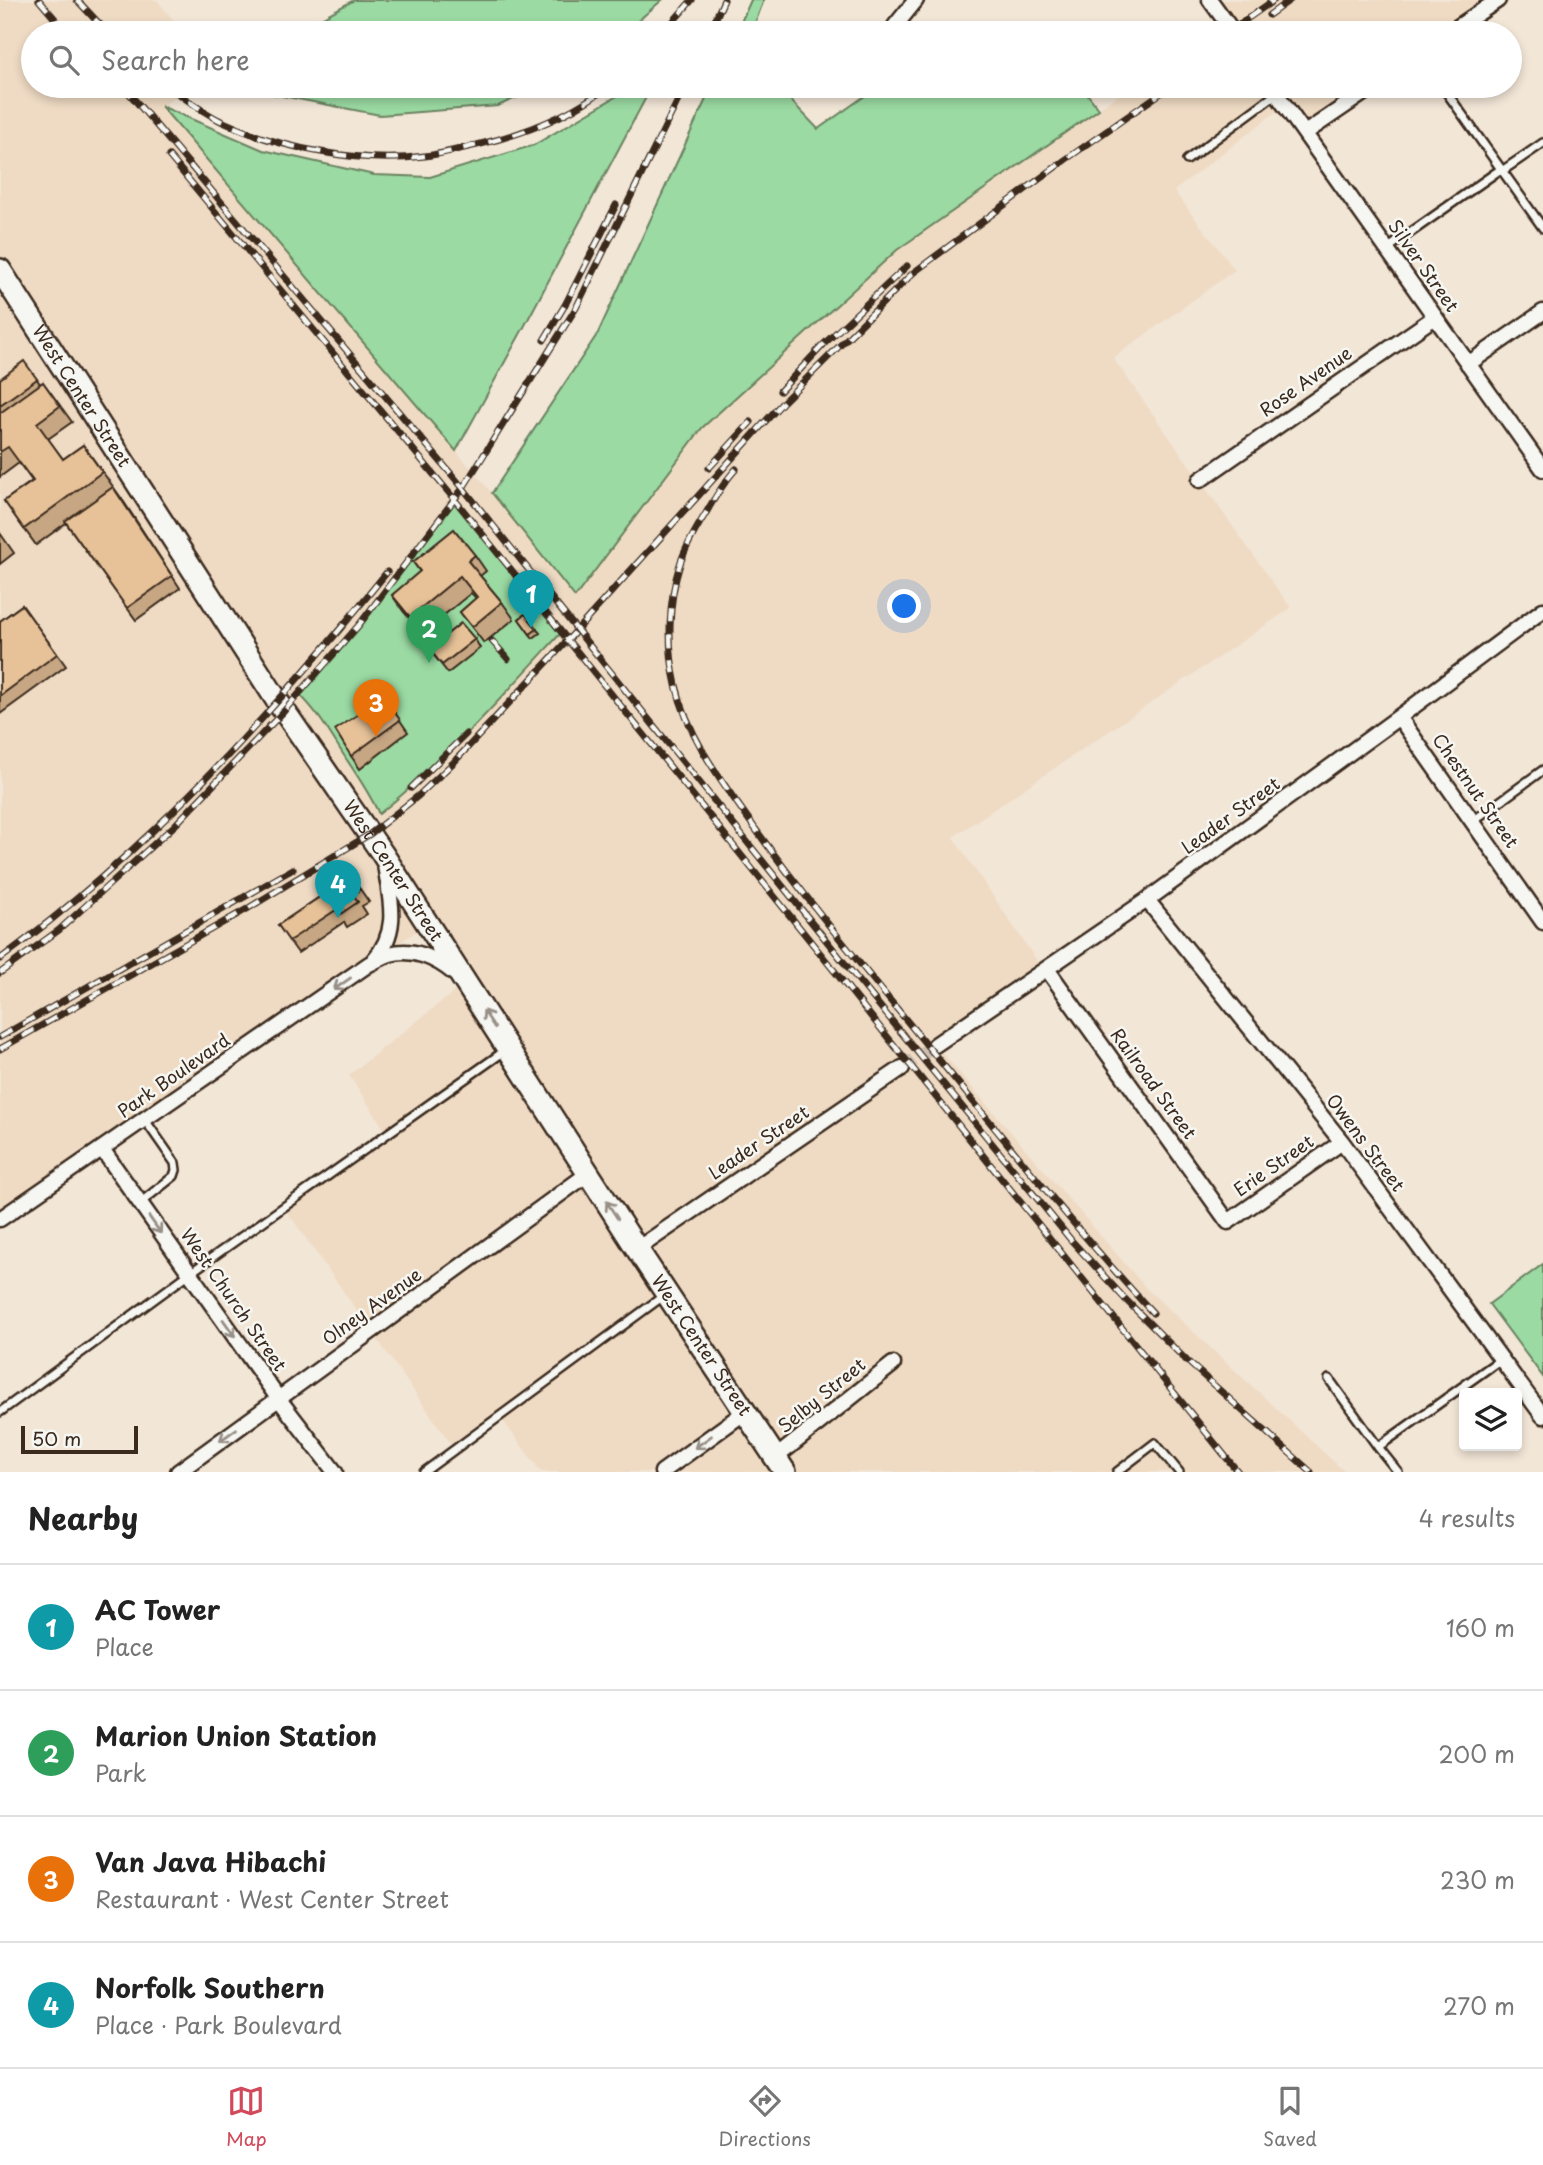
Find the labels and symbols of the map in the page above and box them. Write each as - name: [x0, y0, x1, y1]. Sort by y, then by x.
- street label: Silver Street: [1382, 213, 1466, 317]
- street label: West Center Street: [27, 319, 138, 472]
- street label: Rose Avenue: [1253, 339, 1357, 423]
- pin: 1: [508, 570, 554, 628]
- your location: [887, 589, 921, 623]
- pin: 2: [406, 605, 452, 663]
- pin: 3: [353, 679, 399, 737]
- street label: Chestnut Street: [1427, 727, 1526, 853]
- street label: Leader Street: [1175, 770, 1285, 860]
- street label: West Center Street: [337, 794, 451, 946]
- pin: 4: [315, 860, 361, 918]
- one-way arrow: [333, 977, 352, 991]
- one-way arrow: [482, 1010, 496, 1029]
- street label: Railroad Street: [1105, 1022, 1204, 1144]
- street label: Park Boulevard: [111, 1026, 235, 1124]
- street label: Owens Street: [1320, 1088, 1412, 1197]
- street label: Leader Street: [702, 1098, 814, 1185]
- street label: Erie Street: [1228, 1127, 1319, 1202]
- one-way arrow: [605, 1201, 619, 1221]
- one-way arrow: [148, 1215, 163, 1234]
- street label: West Church Street: [175, 1222, 294, 1376]
- street label: Olney Avenue: [316, 1260, 427, 1351]
- street label: West Center Street: [646, 1269, 759, 1421]
- one-way arrow: [222, 1318, 236, 1337]
- street label: Selby Street: [771, 1351, 871, 1439]
- scale bar: [21, 1423, 138, 1455]
- one-way arrow: [219, 1428, 238, 1442]
- one-way arrow: [694, 1435, 713, 1449]

